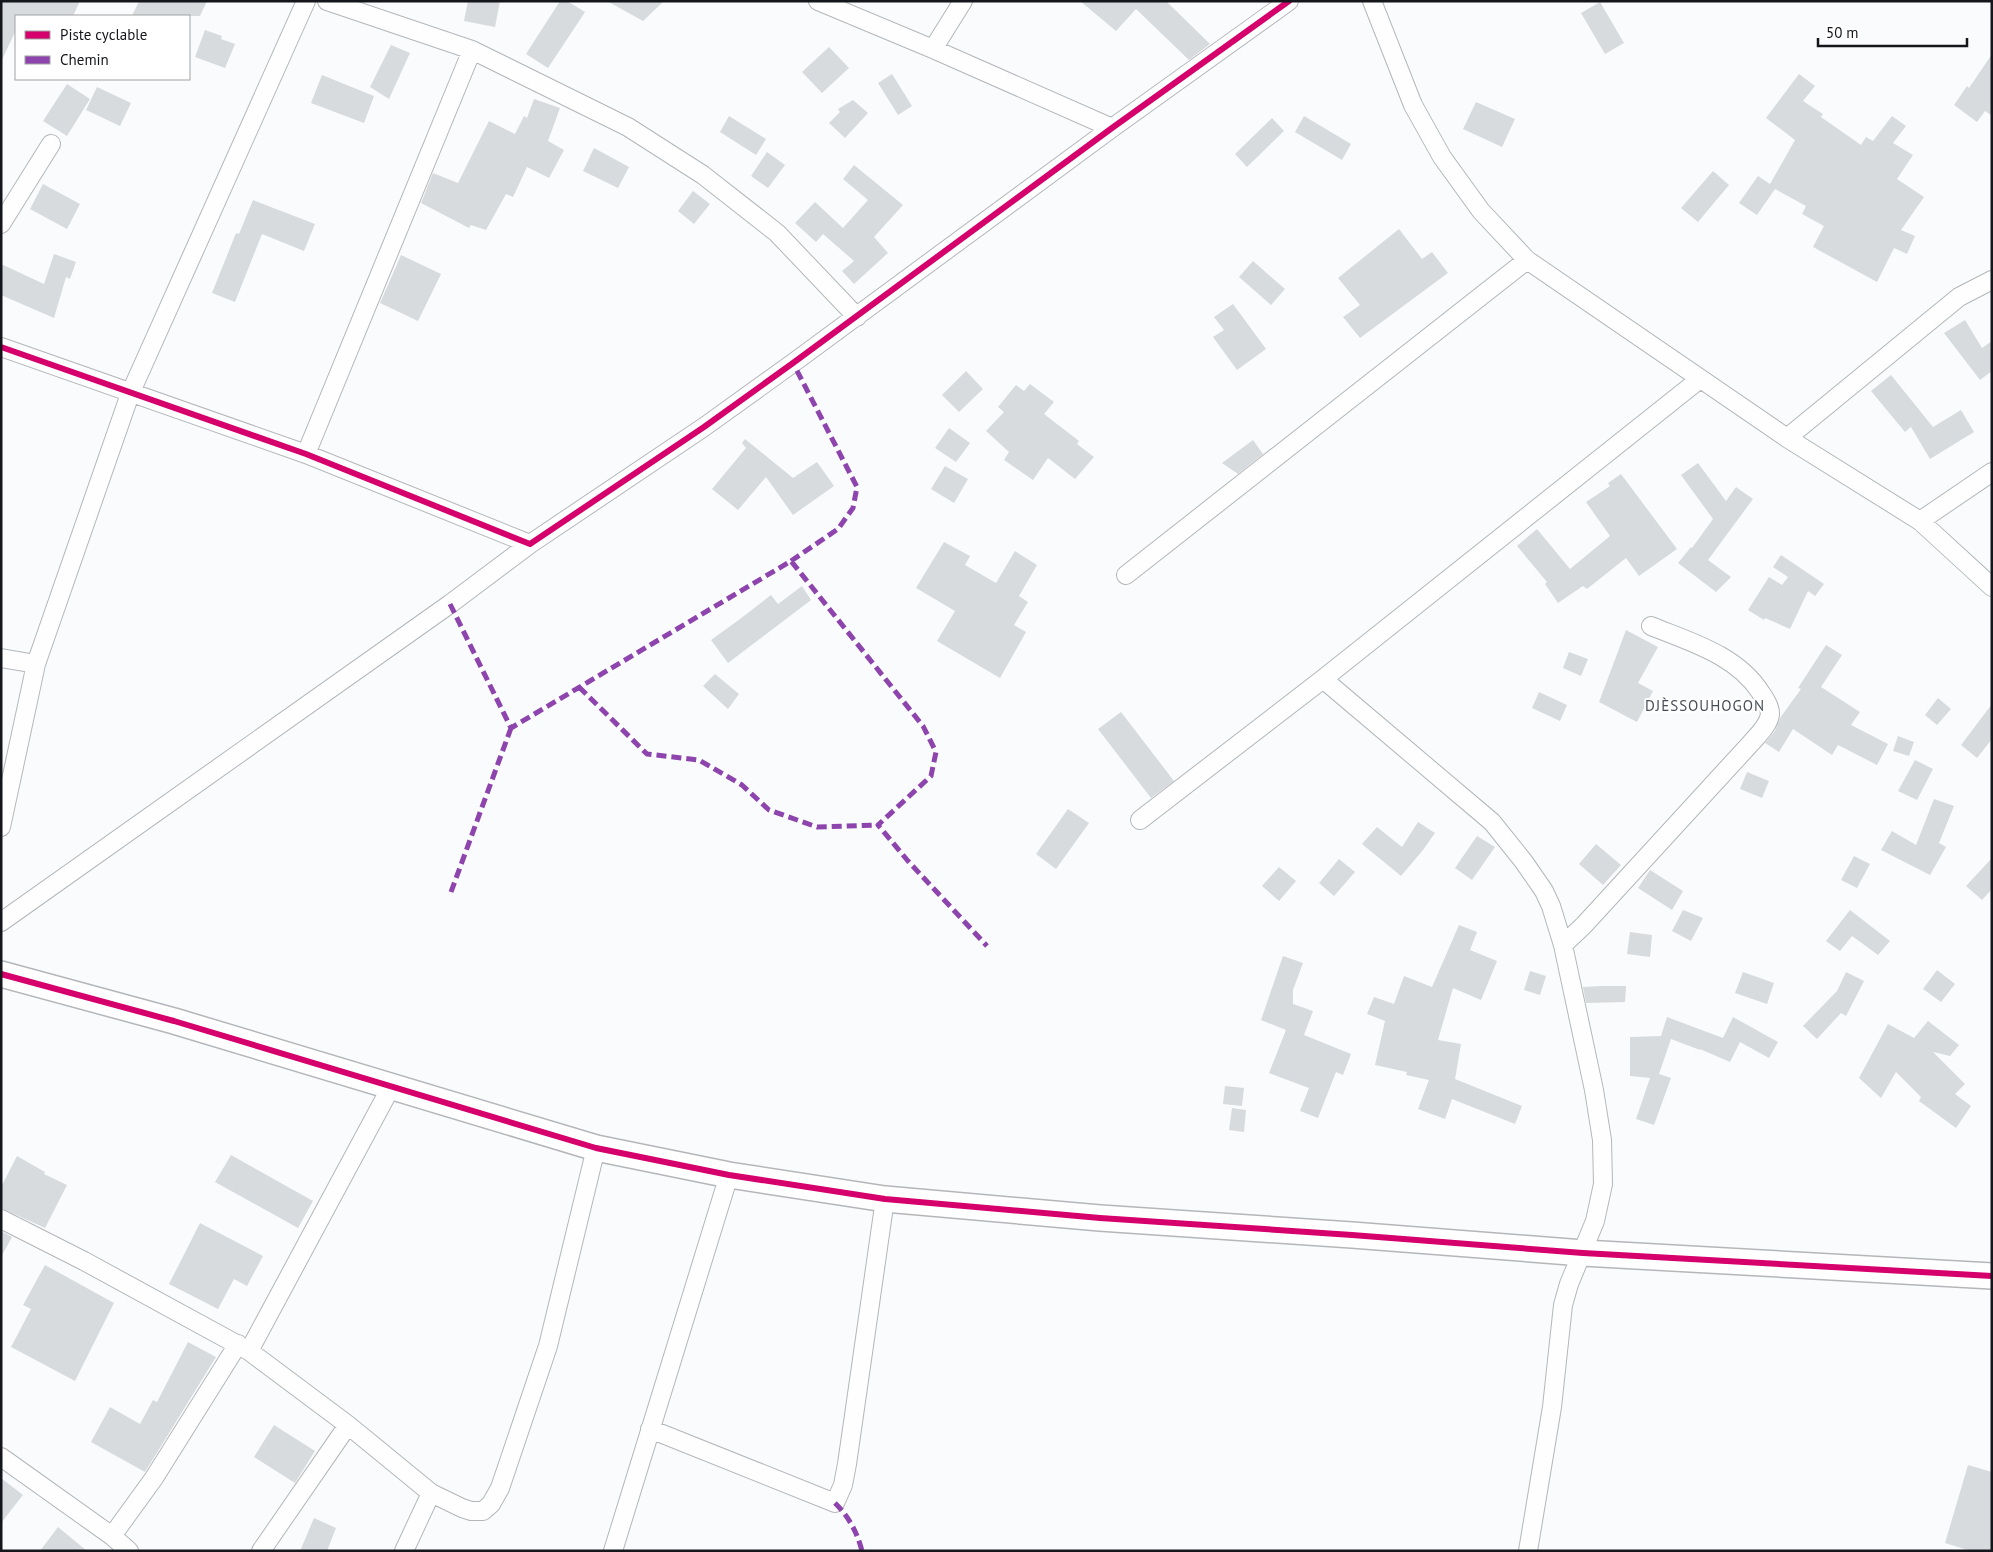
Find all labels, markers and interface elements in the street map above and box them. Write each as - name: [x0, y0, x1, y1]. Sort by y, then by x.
- legend: [15, 15, 190, 80]
- scale bar: [1818, 15, 1967, 47]
- text: 50 m: [1826, 23, 1859, 42]
- text: Piste cyclable: [60, 25, 147, 44]
- text: Chemin: [60, 50, 109, 69]
- district label: DJÈSSOUHOGON: [1645, 696, 1765, 715]

